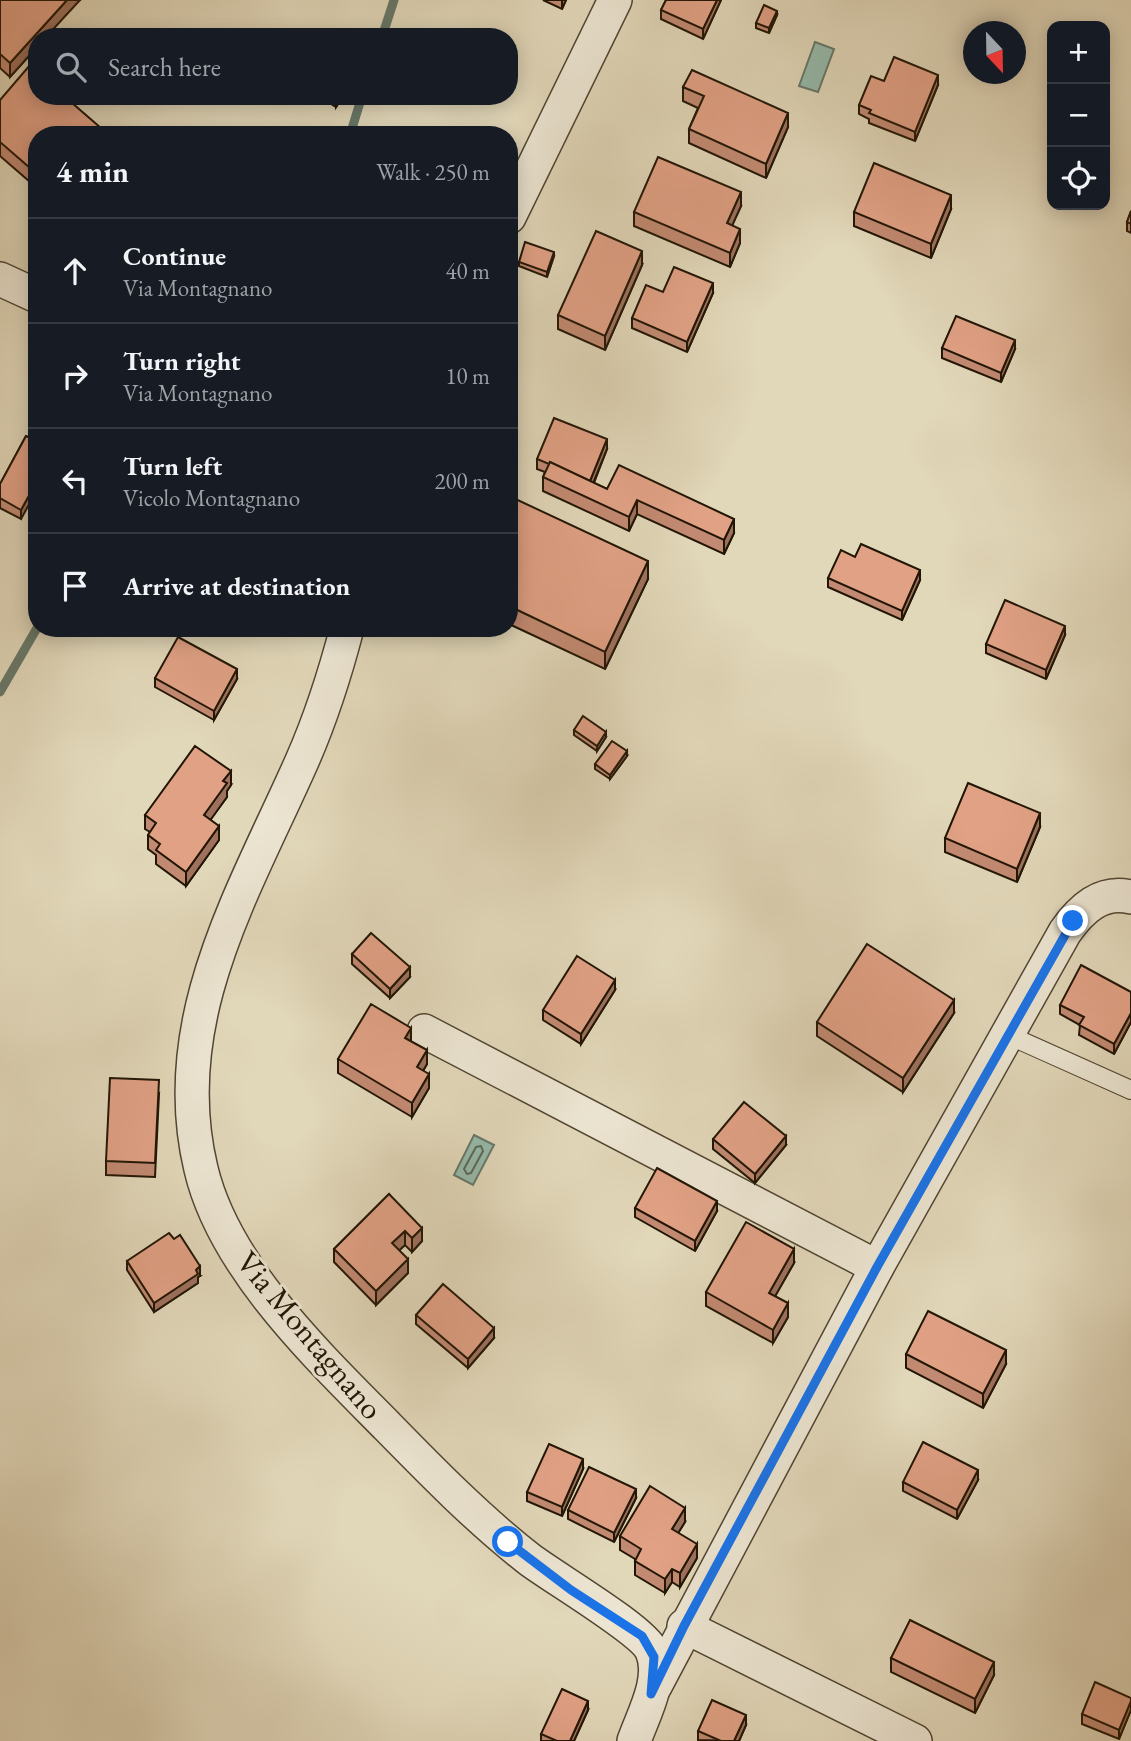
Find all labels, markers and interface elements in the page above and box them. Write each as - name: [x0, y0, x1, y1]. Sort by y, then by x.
- north arrow: [963, 21, 1026, 84]
- map controls: [1047, 21, 1110, 210]
- button: +: [1047, 21, 1110, 84]
- search box: [28, 28, 518, 105]
- icon: search: [52, 48, 90, 86]
- text: Search here: [108, 50, 221, 84]
- button: −: [1047, 84, 1110, 147]
- button: locate: [1047, 147, 1110, 210]
- text: 4 min: [56, 152, 129, 191]
- text: Walk · 250 m: [376, 157, 490, 187]
- text: Continue: [123, 239, 226, 273]
- icon: ahead: [56, 252, 94, 290]
- text: 40 m: [445, 256, 490, 286]
- text: Via Montagnano: [123, 273, 272, 303]
- text: Turn right: [123, 344, 241, 378]
- icon: right: [56, 357, 94, 395]
- text: 10 m: [445, 361, 490, 391]
- text: Via Montagnano: [123, 378, 272, 408]
- text: Turn left: [123, 449, 222, 483]
- icon: left: [56, 462, 94, 500]
- text: 200 m: [434, 466, 490, 496]
- text: Vicolo Montagnano: [123, 483, 300, 513]
- icon: arrive: [56, 567, 94, 605]
- text: Arrive at destination: [123, 569, 350, 603]
- route end: [1057, 905, 1088, 936]
- street label: Via Montagnano: [227, 1242, 393, 1428]
- route start: [492, 1526, 523, 1557]

